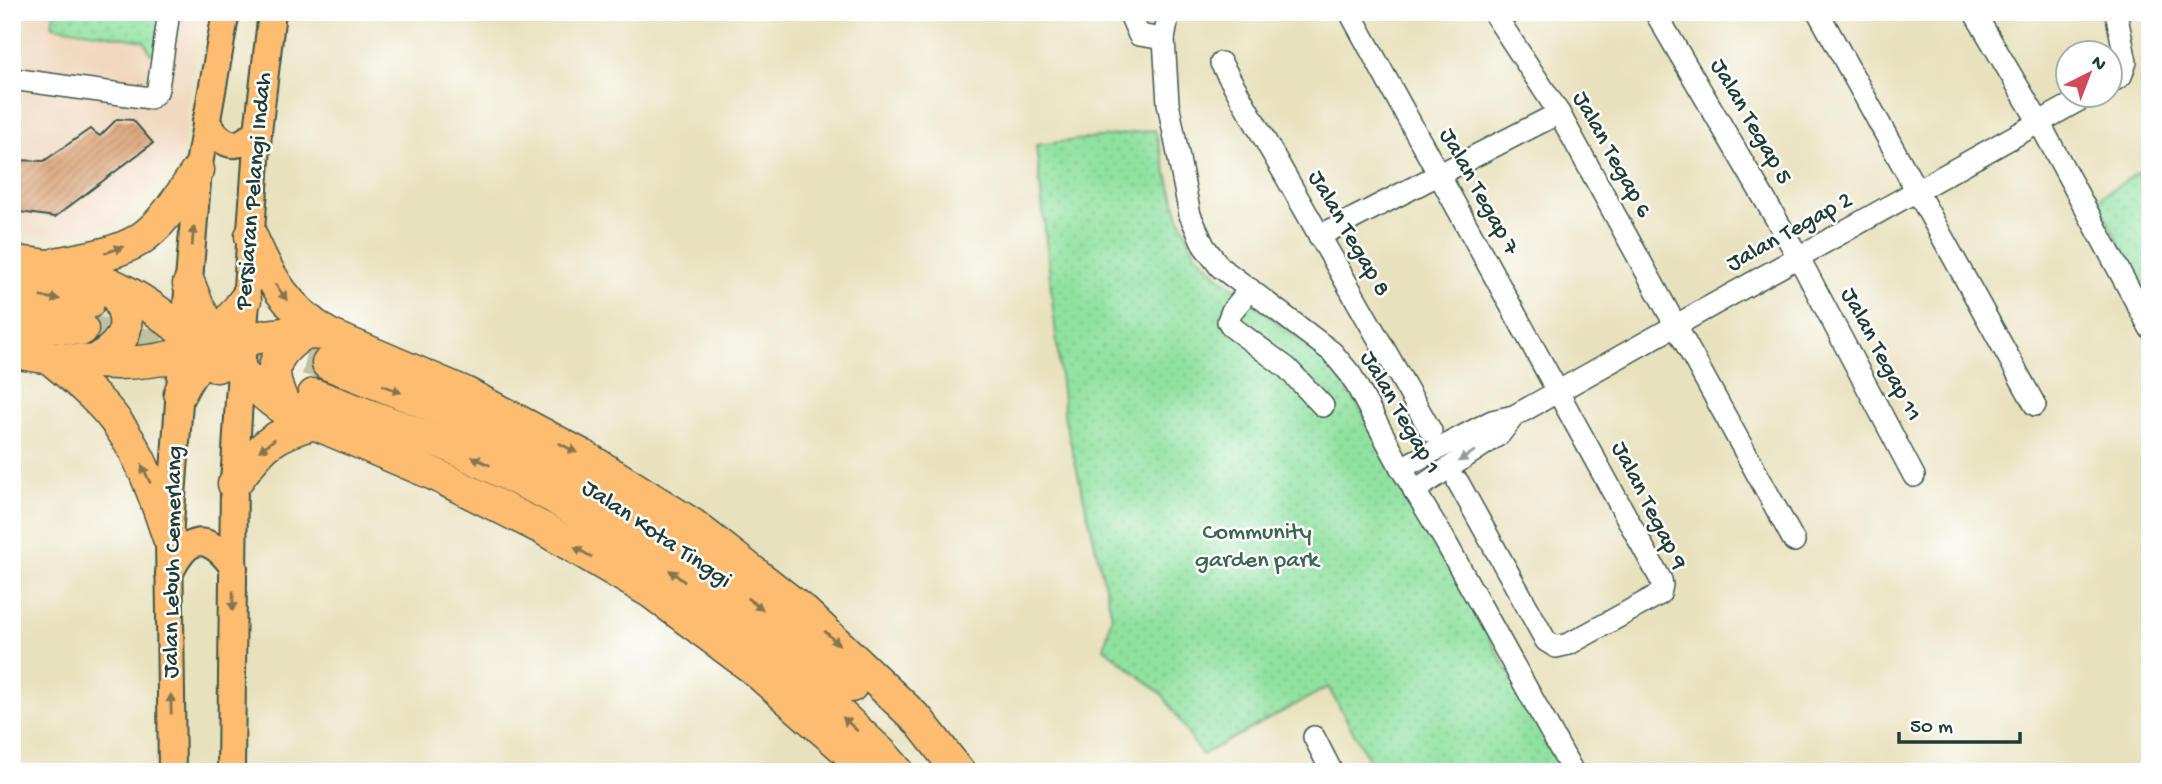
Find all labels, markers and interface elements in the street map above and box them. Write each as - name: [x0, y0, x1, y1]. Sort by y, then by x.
- north arrow: [2054, 38, 2124, 108]
- text: N: [2086, 51, 2110, 77]
- street label: Jalan Tegap 5: [1702, 54, 1798, 190]
- street label: Persiaran Pelangi Indah: [230, 71, 280, 312]
- street label: Jalan Tegap 6: [1564, 87, 1658, 224]
- street label: Jalan Tegap 7: [1431, 124, 1525, 261]
- street label: Jalan Tegap 8: [1300, 166, 1396, 302]
- street label: Jalan Tegap 2: [1722, 186, 1858, 280]
- one-way arrow: [188, 225, 199, 247]
- one-way arrow: [104, 244, 125, 255]
- one-way arrow: [273, 283, 287, 301]
- street label: Jalan Tegap 11: [1833, 283, 1927, 427]
- one-way arrow: [39, 292, 61, 303]
- street label: Jalan Tegap 1: [1352, 346, 1446, 480]
- one-way arrow: [381, 384, 402, 395]
- one-way arrow: [259, 437, 277, 452]
- street label: Jalan Tegap 9: [1603, 437, 1693, 575]
- one-way arrow: [559, 442, 578, 454]
- street label: Jalan Lebuh Cemerlang: [157, 446, 191, 678]
- one-way arrow: [1458, 449, 1476, 463]
- one-way arrow: [471, 456, 491, 467]
- one-way arrow: [140, 464, 152, 484]
- street label: Jalan Kota Tinggi: [576, 474, 736, 596]
- park label: Community garden park: [1195, 519, 1321, 576]
- one-way arrow: [574, 546, 593, 559]
- one-way arrow: [668, 569, 686, 584]
- one-way arrow: [227, 591, 239, 613]
- one-way arrow: [746, 596, 764, 610]
- one-way arrow: [823, 630, 840, 647]
- one-way arrow: [165, 692, 177, 714]
- scale bar: [1899, 700, 2020, 744]
- one-way arrow: [842, 716, 859, 732]
- text: 50 m: [1910, 716, 1953, 741]

